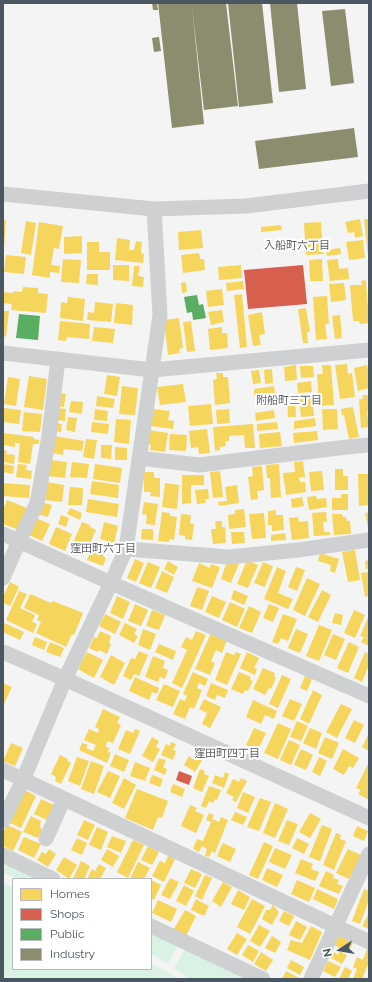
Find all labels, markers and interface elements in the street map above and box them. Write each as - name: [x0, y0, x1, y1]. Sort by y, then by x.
- district label: 入船町六丁目: [264, 239, 330, 253]
- district label: 附船町三丁目: [256, 394, 322, 408]
- district label: 窪田町六丁目: [70, 542, 136, 556]
- district label: 窪田町四丁目: [194, 747, 260, 761]
- legend: [12, 878, 152, 970]
- text: Homes: [50, 887, 90, 901]
- text: Shops: [50, 907, 85, 921]
- text: Public: [50, 927, 84, 941]
- north arrow: [320, 930, 360, 970]
- text: Industry: [50, 947, 95, 961]
- text: N: [321, 947, 335, 958]

